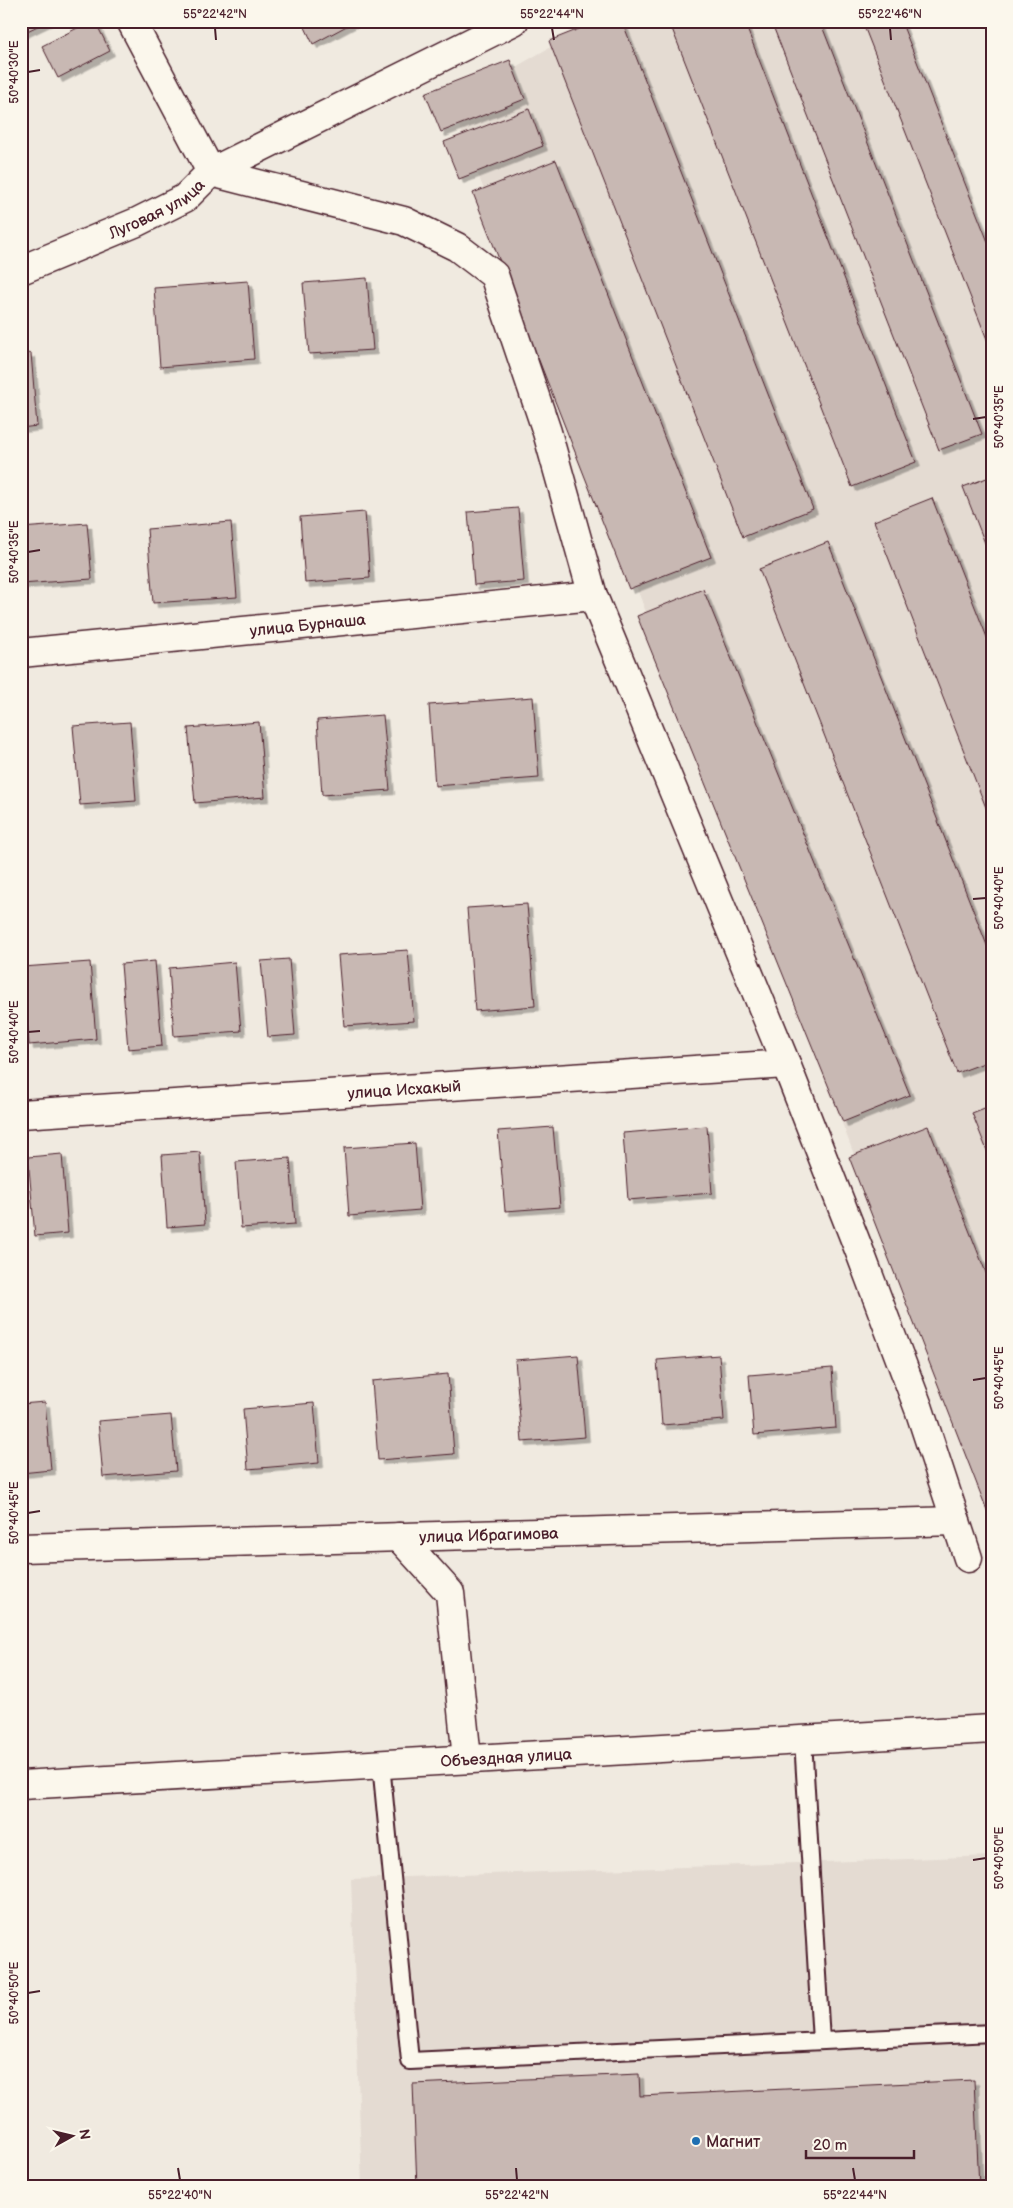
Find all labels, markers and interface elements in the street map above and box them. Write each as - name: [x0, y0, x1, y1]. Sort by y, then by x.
- text: 55°22'42"N: [183, 7, 247, 22]
- text: 55°22'44"N: [520, 7, 584, 22]
- text: 55°22'46"N: [858, 7, 922, 22]
- text: 50°40'30"E: [7, 40, 22, 104]
- street label: Луговая улица: [105, 175, 210, 244]
- text: 50°40'35"E: [992, 385, 1007, 449]
- text: 50°40'35"E: [7, 520, 22, 584]
- street label: улица Бурнаша: [249, 611, 367, 641]
- text: 50°40'40"E: [992, 866, 1007, 930]
- text: 50°40'40"E: [7, 1000, 22, 1064]
- street label: улица Исхакый: [347, 1077, 462, 1104]
- text: 50°40'45"E: [992, 1346, 1007, 1410]
- text: 50°40'45"E: [7, 1481, 22, 1545]
- street label: улица Ибрагимова: [419, 1524, 559, 1548]
- street label: Объездная улица: [440, 1745, 573, 1772]
- text: 50°40'50"E: [992, 1826, 1007, 1889]
- text: 50°40'50"E: [7, 1961, 22, 2024]
- north arrow: [48, 2110, 98, 2160]
- text: N: [75, 2128, 94, 2141]
- scale bar: [806, 2128, 913, 2160]
- place label: Магнит: [706, 2133, 761, 2152]
- marker: Магнит: [690, 2135, 702, 2147]
- text: 20 m: [813, 2136, 847, 2155]
- text: 55°22'40"N: [148, 2188, 212, 2203]
- text: 55°22'42"N: [485, 2188, 549, 2203]
- text: 55°22'44"N: [823, 2188, 887, 2203]

